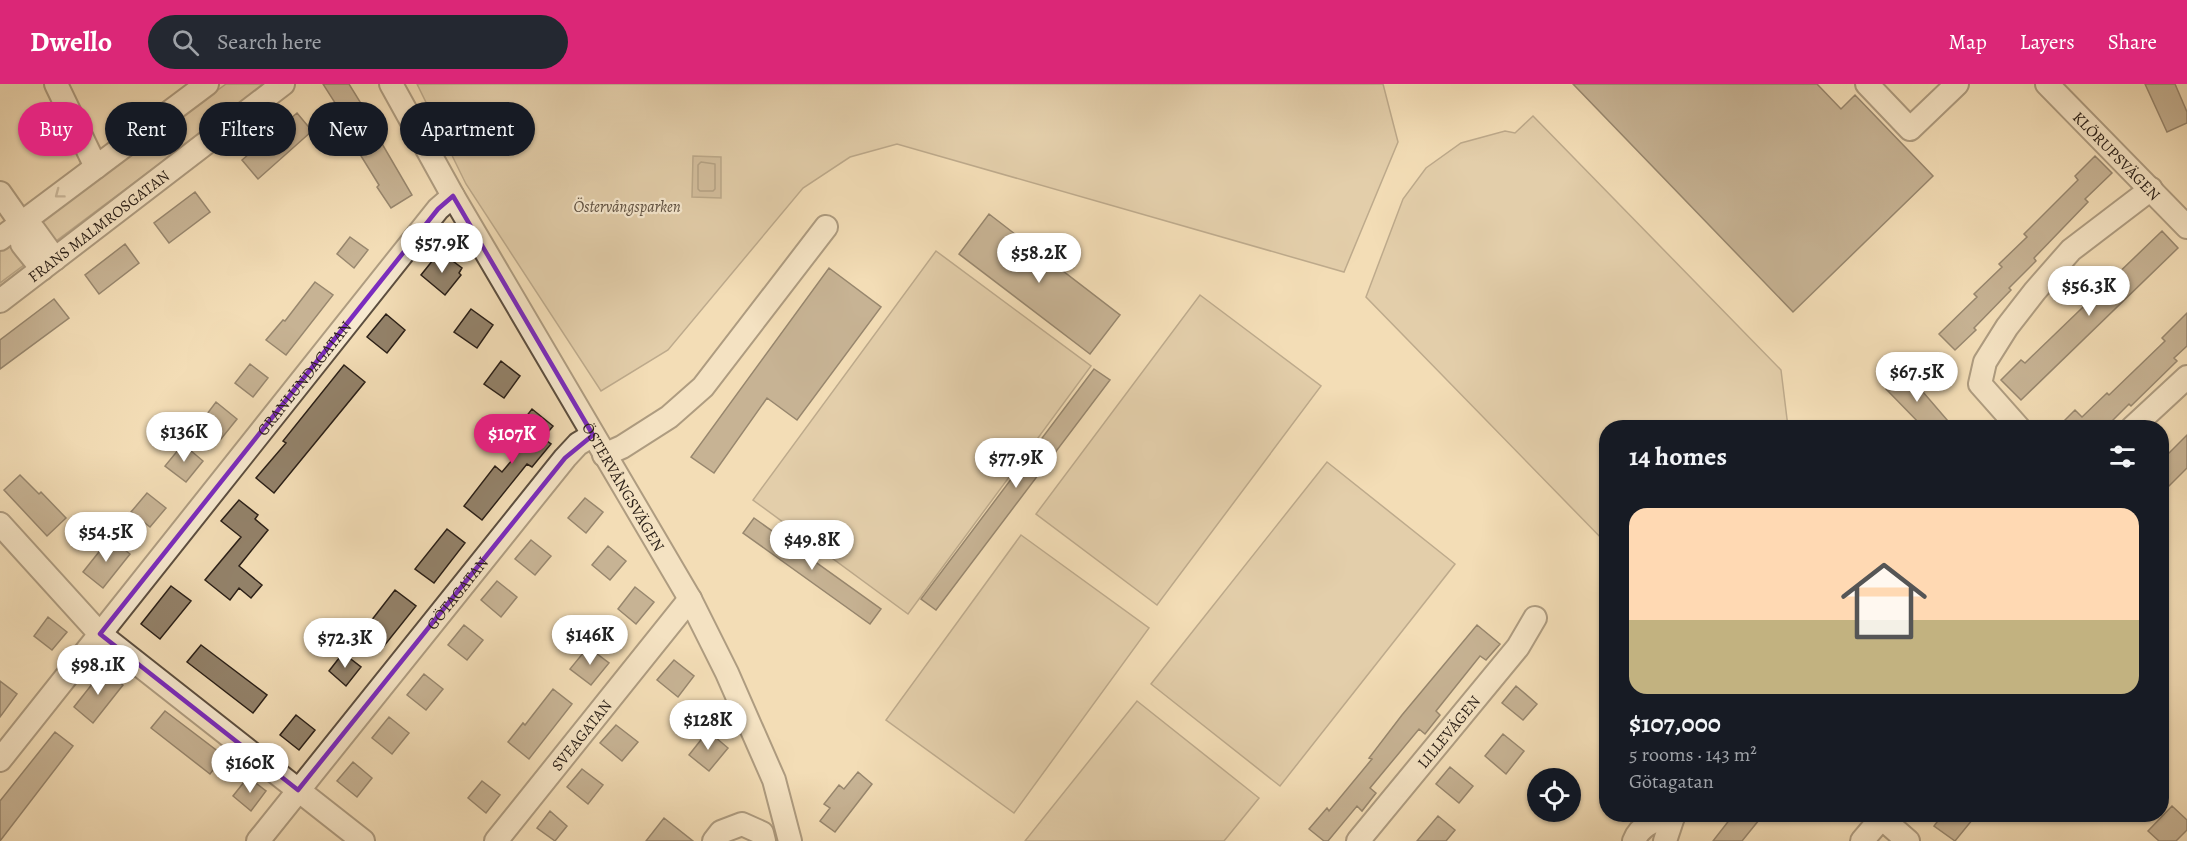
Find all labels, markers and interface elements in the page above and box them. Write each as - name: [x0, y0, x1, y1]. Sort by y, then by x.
- search box: [148, 15, 568, 69]
- text: Dwello: [30, 23, 112, 61]
- icon: search: [169, 26, 202, 59]
- text: Search here: [217, 27, 322, 57]
- text: Map: [1948, 28, 1987, 56]
- text: Layers: [2020, 28, 2075, 56]
- text: Share: [2108, 28, 2157, 56]
- chip: Buy: [18, 102, 93, 156]
- chip: Rent: [105, 102, 187, 156]
- chip: Filters: [199, 102, 296, 156]
- chip: New: [308, 102, 388, 156]
- chip: Apartment: [400, 102, 535, 156]
- street label: KLÖRUPSVÄGEN: [2067, 107, 2165, 206]
- street label: FRANS MALMROSGATAN: [24, 165, 174, 288]
- one-way arrow: [55, 187, 66, 198]
- park label: Östervångsparken: [573, 196, 681, 218]
- pin: $57.9K: [393, 223, 491, 274]
- text: $57.9K: [415, 229, 469, 256]
- pin: $58.2K: [990, 233, 1088, 284]
- text: $58.2K: [1011, 239, 1067, 266]
- pin: $56.3K: [2040, 266, 2138, 317]
- text: $56.3K: [2062, 272, 2116, 299]
- street label: GRANLUNDAGATAN: [252, 317, 357, 441]
- pin: $67.5K: [1868, 352, 1966, 403]
- text: $67.5K: [1890, 358, 1944, 385]
- pin: $136K: [142, 412, 226, 463]
- pin: $107K: [470, 414, 554, 465]
- text: $136K: [160, 418, 208, 445]
- street label: ÖSTERVÅNGSVÄGEN: [576, 418, 669, 556]
- text: $107K: [488, 420, 536, 447]
- pin: $77.9K: [967, 438, 1065, 489]
- text: 14 homes: [1629, 439, 1727, 474]
- icon: filters: [2106, 440, 2139, 473]
- text: $77.9K: [989, 444, 1043, 471]
- pin: $54.5K: [57, 512, 155, 563]
- text: $54.5K: [79, 518, 133, 545]
- pin: $49.8K: [763, 520, 861, 571]
- text: $49.8K: [784, 526, 840, 553]
- icon: home: [1830, 547, 1938, 655]
- street label: GÖTAGATAN: [422, 552, 494, 635]
- pin: $146K: [548, 615, 632, 666]
- pin: $72.3K: [296, 618, 394, 669]
- text: $146K: [566, 621, 614, 648]
- text: $72.3K: [318, 624, 372, 651]
- pin: $98.1K: [49, 645, 147, 696]
- text: $98.1K: [71, 651, 125, 678]
- street label: LILLEVÄGEN: [1412, 691, 1486, 773]
- street label: SVEAGATAN: [546, 695, 617, 776]
- pin: $128K: [666, 700, 750, 751]
- text: $128K: [684, 706, 732, 733]
- text: $107,000: [1629, 706, 1721, 741]
- text: 5 rooms · 143 m²: [1629, 741, 1757, 768]
- pin: $160K: [208, 743, 292, 794]
- text: $160K: [225, 749, 275, 776]
- map controls: [1527, 768, 1581, 822]
- button: locate: [1527, 768, 1581, 822]
- text: Götagatan: [1629, 768, 1714, 795]

